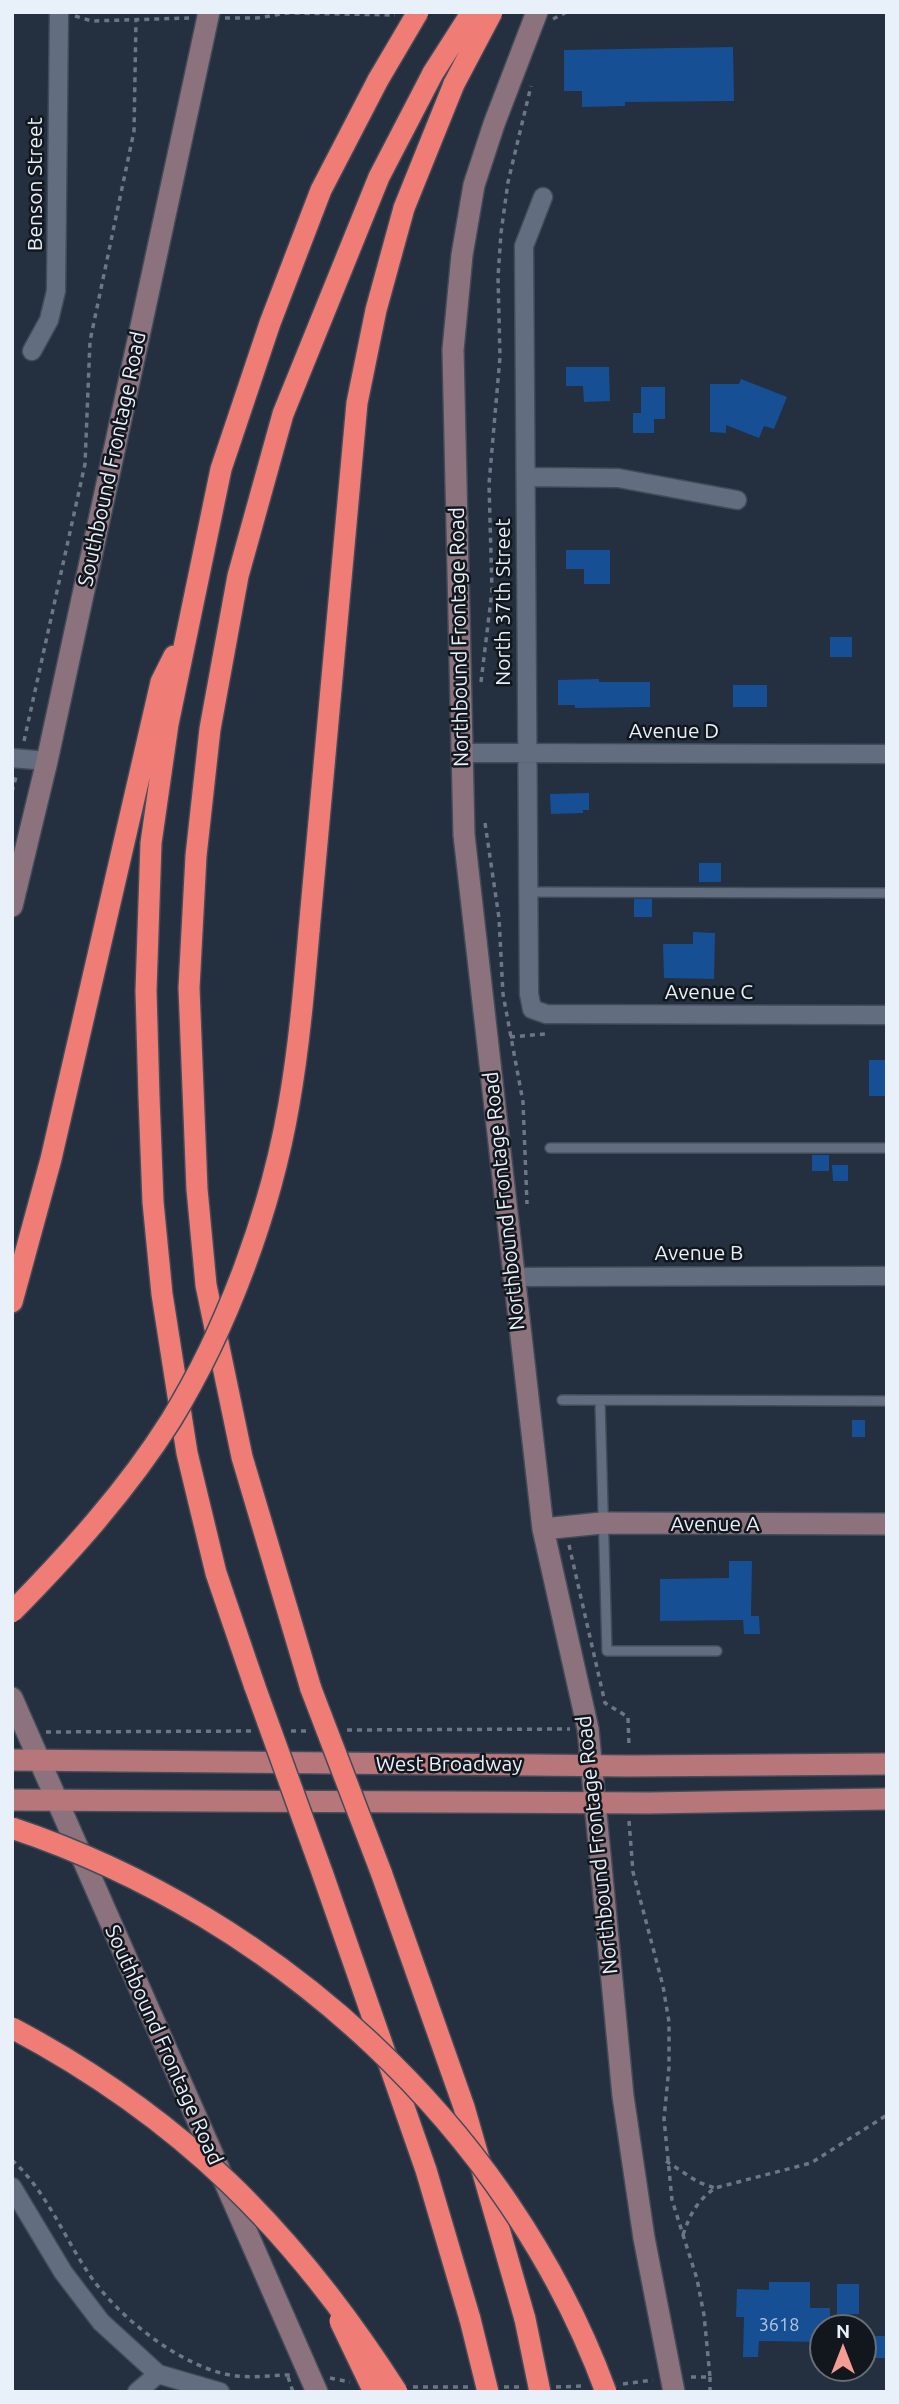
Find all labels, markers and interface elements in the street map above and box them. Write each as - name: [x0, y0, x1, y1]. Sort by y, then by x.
- street label: Benson Street: [22, 117, 46, 251]
- street label: Southbound Frontage Road: [72, 329, 150, 588]
- street label: Northbound Frontage Road: [444, 507, 472, 767]
- street label: North 37th Street: [490, 518, 514, 686]
- street label: Avenue D: [629, 718, 719, 742]
- street label: Avenue C: [665, 979, 753, 1003]
- street label: Northbound Frontage Road: [477, 1071, 529, 1332]
- street label: Avenue B: [655, 1240, 743, 1264]
- street label: Avenue A: [670, 1511, 760, 1535]
- street label: Northbound Frontage Road: [570, 1715, 622, 1976]
- street label: West Broadway: [376, 1751, 522, 1775]
- street label: Southbound Frontage Road: [101, 1921, 229, 2168]
- north arrow: [808, 2313, 878, 2383]
- house number: 3618: [759, 2314, 799, 2334]
- text: N: [836, 2320, 850, 2342]

